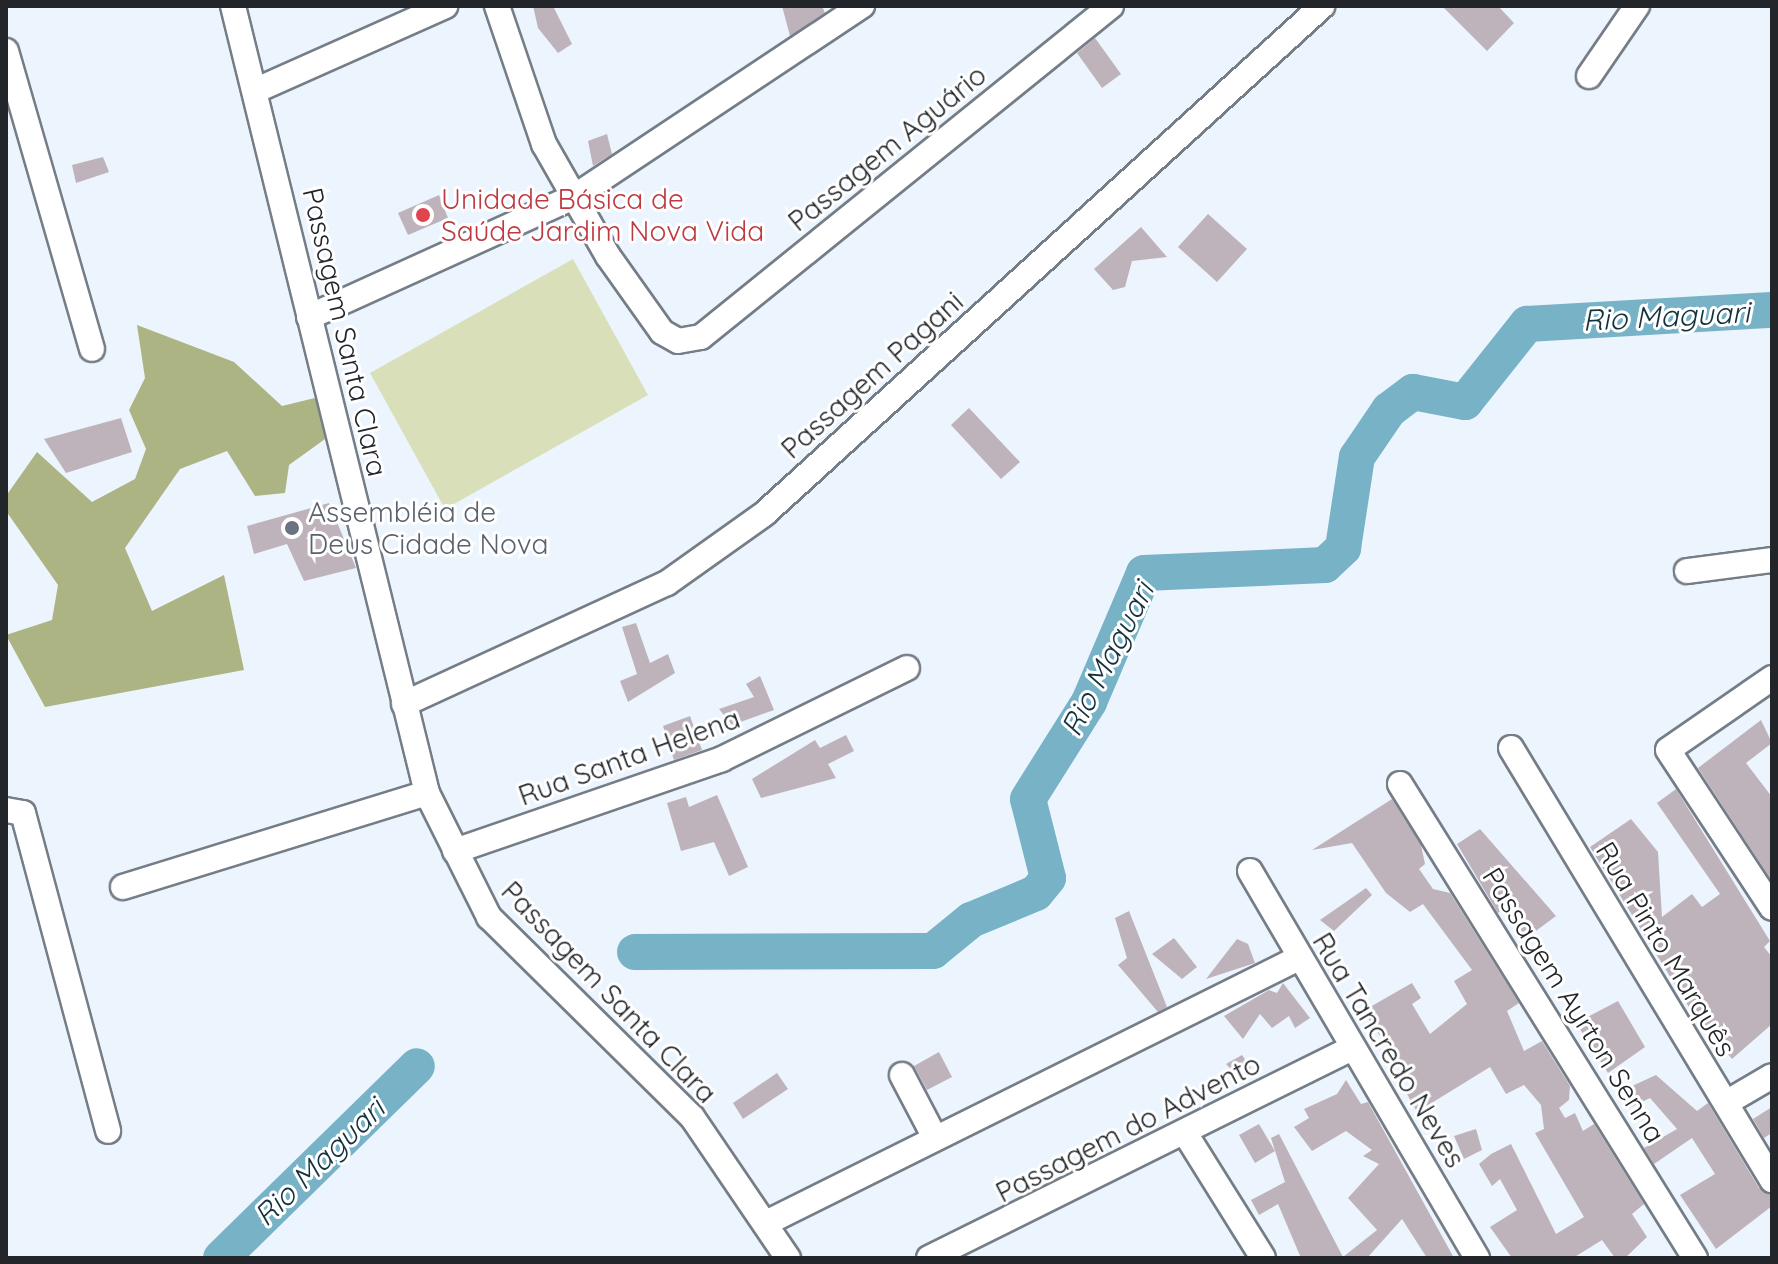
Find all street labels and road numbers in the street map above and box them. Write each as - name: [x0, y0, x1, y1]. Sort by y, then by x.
- street label: Passagem Aguário: [781, 58, 993, 238]
- street label: Passagem Santa Clara: [295, 185, 395, 479]
- street label: Passagem Pagani: [774, 285, 970, 465]
- street label: Rua Santa Helena: [514, 701, 744, 813]
- street label: Rua Pinto Marquês: [1589, 836, 1743, 1062]
- street label: Passagem Ayrton Senna: [1476, 861, 1672, 1149]
- street label: Passagem Santa Clara: [494, 874, 724, 1110]
- street label: Rua Tancredo Neves: [1306, 926, 1472, 1174]
- street label: Passagem do Advento: [990, 1047, 1266, 1209]

